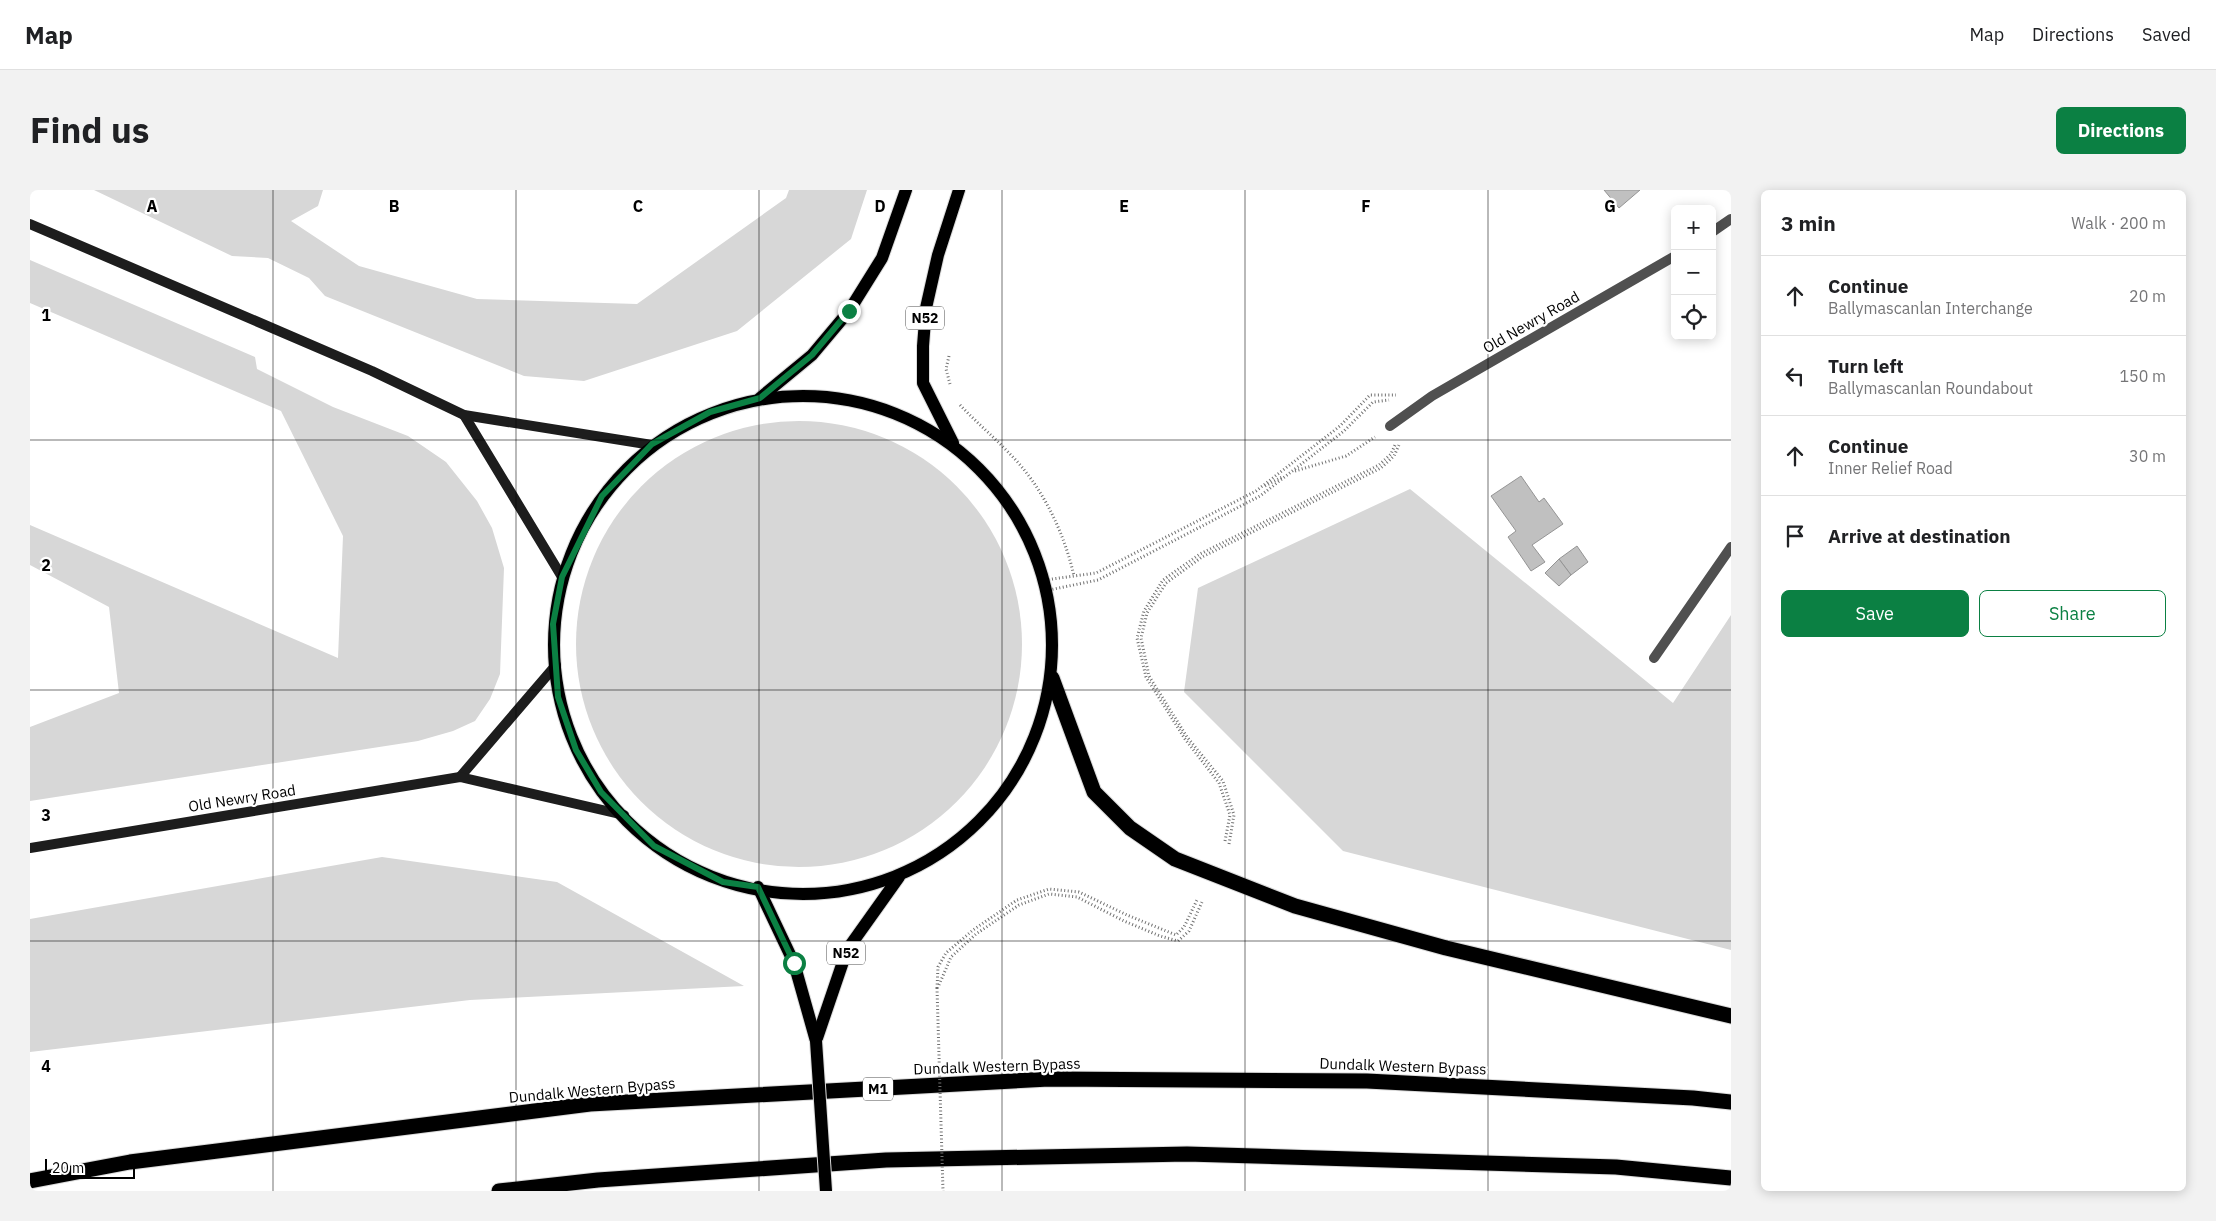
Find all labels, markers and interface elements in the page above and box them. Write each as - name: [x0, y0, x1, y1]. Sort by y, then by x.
- text: Map: [25, 19, 73, 51]
- text: Map: [1969, 23, 2004, 46]
- text: Directions: [2032, 23, 2114, 46]
- text: Saved: [2142, 23, 2191, 46]
- text: Find us: [30, 107, 149, 153]
- button: Directions: [2056, 107, 2186, 154]
- text: A: [147, 196, 158, 216]
- text: B: [389, 196, 400, 216]
- text: C: [633, 196, 643, 216]
- text: D: [874, 196, 886, 216]
- text: E: [1119, 196, 1129, 216]
- text: F: [1361, 196, 1371, 216]
- text: G: [1604, 196, 1616, 216]
- map controls: [1671, 205, 1716, 340]
- button: +: [1671, 205, 1716, 250]
- text: 3 min: [1781, 209, 1836, 237]
- text: Walk · 200 m: [2071, 213, 2166, 233]
- button: −: [1671, 250, 1716, 295]
- text: Continue: [1828, 274, 1908, 298]
- icon: ahead: [1781, 282, 1809, 310]
- text: 20 m: [2129, 286, 2166, 306]
- street label: Old Newry Road: [1479, 287, 1583, 357]
- button: locate: [1671, 295, 1716, 340]
- text: Ballymascanlan Interchange: [1828, 298, 2033, 318]
- route end: [838, 300, 861, 323]
- text: 1: [41, 305, 51, 325]
- road number: N52: [906, 306, 944, 330]
- text: Turn left: [1828, 354, 1904, 378]
- icon: left: [1781, 362, 1809, 390]
- text: 150 m: [2119, 366, 2166, 386]
- text: Ballymascanlan Roundabout: [1828, 378, 2033, 398]
- text: Continue: [1828, 434, 1908, 458]
- icon: ahead: [1781, 442, 1809, 470]
- text: 30 m: [2129, 446, 2166, 466]
- text: Inner Relief Road: [1828, 458, 1953, 478]
- icon: arrive: [1781, 522, 1809, 550]
- text: Arrive at destination: [1828, 524, 2011, 548]
- text: 2: [41, 555, 51, 575]
- button: Save: [1781, 590, 1969, 637]
- button: Share: [1979, 590, 2166, 637]
- street label: Old Newry Road: [187, 780, 297, 816]
- text: 3: [41, 805, 51, 825]
- road number: N52: [827, 941, 865, 964]
- route start: [783, 952, 806, 975]
- street label: Dundalk Western Bypass: [913, 1054, 1081, 1078]
- street label: Dundalk Western Bypass: [1319, 1054, 1487, 1078]
- text: 4: [41, 1056, 51, 1076]
- street label: Dundalk Western Bypass: [508, 1073, 676, 1107]
- road number: M1: [863, 1078, 893, 1101]
- scale bar: [45, 1156, 135, 1179]
- text: 20 m: [52, 1159, 84, 1177]

